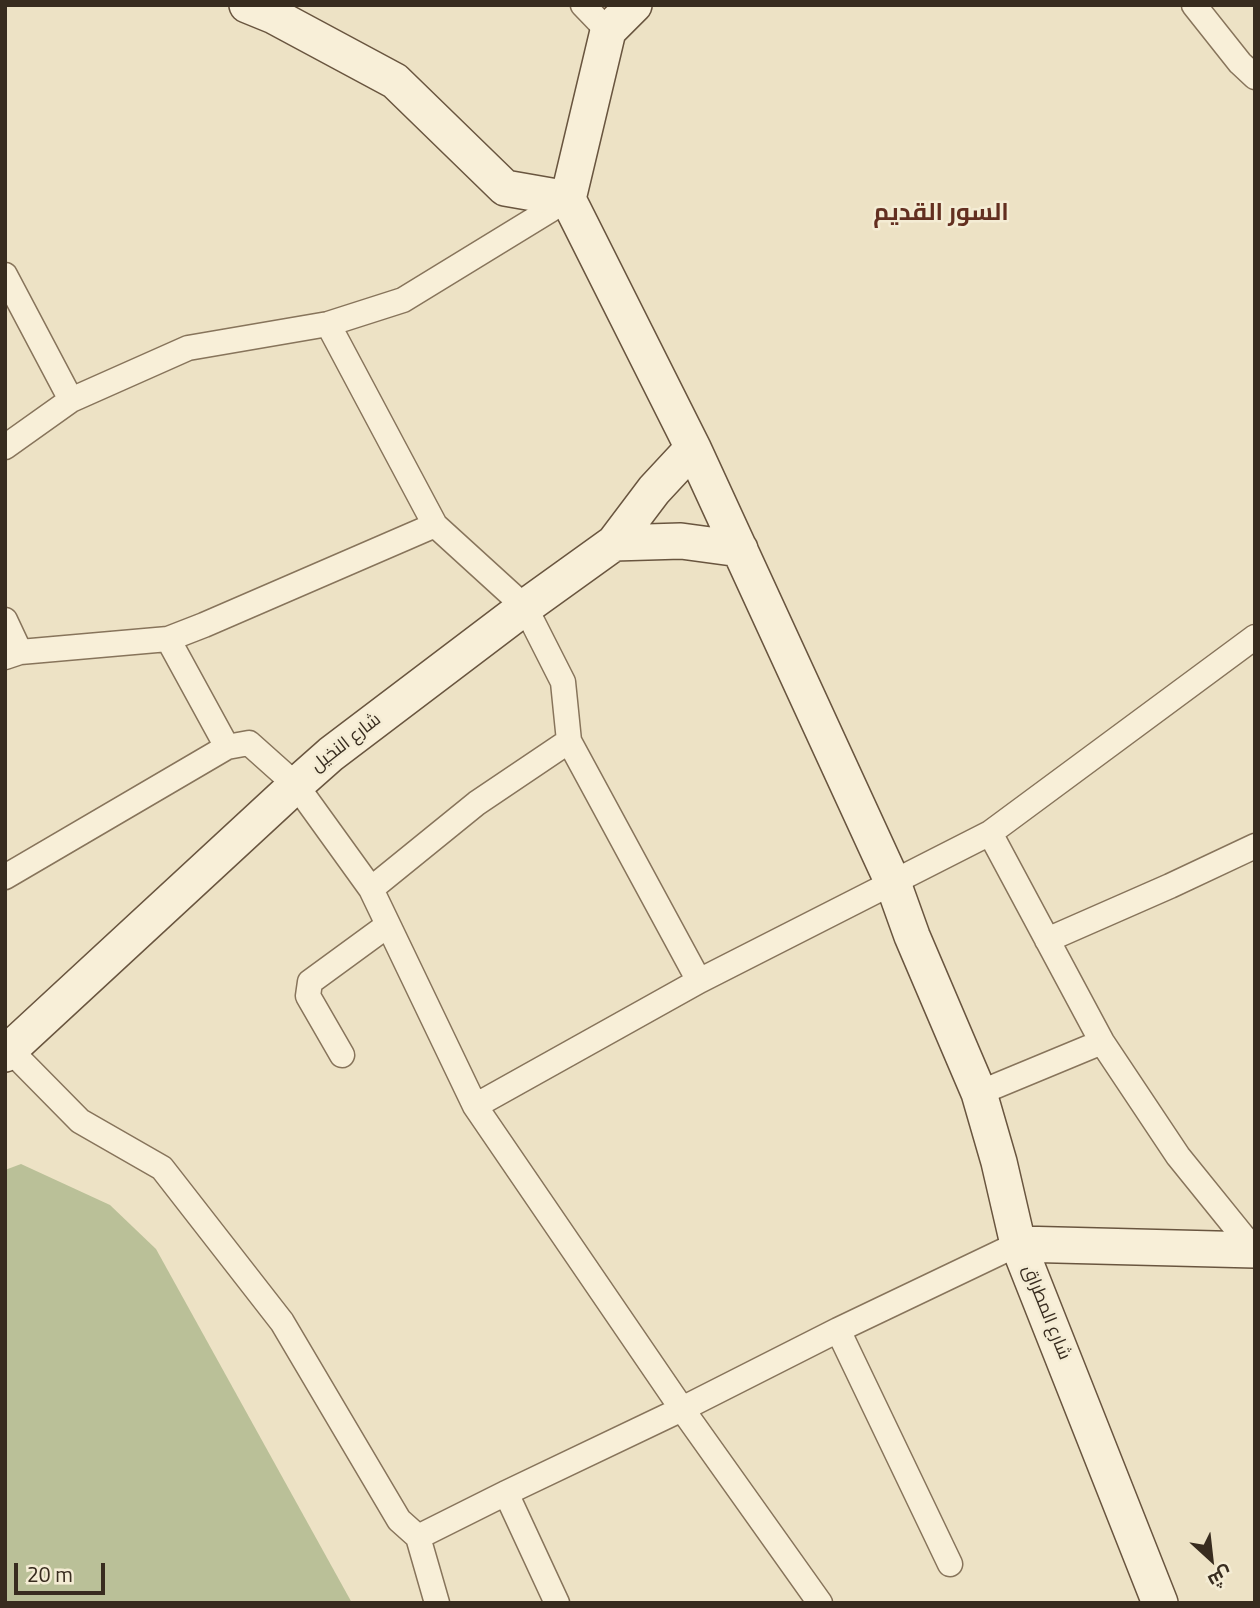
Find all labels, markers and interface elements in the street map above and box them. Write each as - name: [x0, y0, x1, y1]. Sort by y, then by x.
- district label: السور القديم: [873, 201, 1009, 229]
- street label: شارع النخيل: [308, 710, 386, 778]
- street label: شارع المطراق: [1016, 1263, 1074, 1363]
- north arrow: [1176, 1524, 1246, 1594]
- scale bar: [18, 1548, 108, 1592]
- text: 20 m: [27, 1555, 73, 1594]
- text: ش: [1202, 1556, 1240, 1599]

